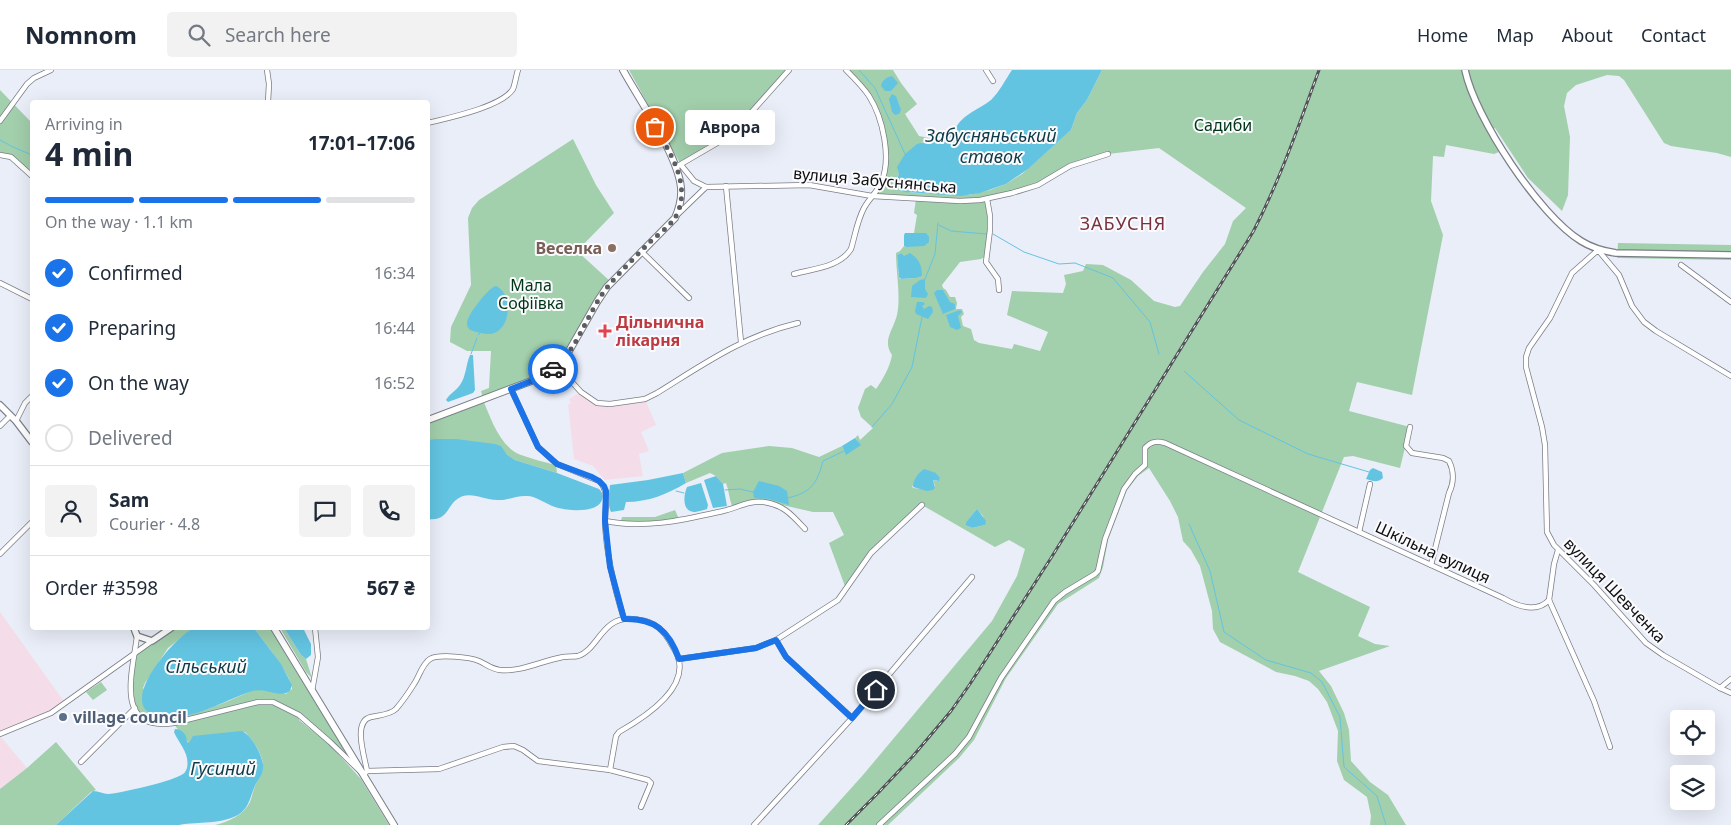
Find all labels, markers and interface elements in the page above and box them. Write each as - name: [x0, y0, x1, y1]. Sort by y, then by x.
- search box: [167, 12, 517, 57]
- text: Nomnom: [25, 18, 137, 51]
- icon: search: [185, 21, 213, 49]
- text: Search here: [225, 22, 331, 48]
- text: Home: [1417, 23, 1468, 47]
- text: Map: [1496, 23, 1534, 47]
- text: About: [1562, 23, 1613, 47]
- text: Contact: [1641, 23, 1706, 47]
- pin: [634, 106, 676, 148]
- callout: Аврора: [685, 110, 775, 144]
- text: Arriving in: [45, 113, 123, 135]
- icon: bag: [641, 113, 669, 141]
- park label: Садиби: [1194, 114, 1252, 136]
- text: Аврора: [700, 116, 760, 138]
- water label: Забусняньський ставок: [924, 123, 1057, 168]
- text: 17:01–17:06: [308, 130, 415, 156]
- text: 4 min: [45, 132, 133, 175]
- street label: вулиця Забуснянська: [792, 162, 958, 198]
- text: On the way · 1.1 km: [45, 211, 193, 233]
- district label: ЗАБУСНЯ: [1080, 211, 1166, 235]
- place label: Веселка: [535, 237, 602, 259]
- marker: Веселка: [606, 242, 618, 254]
- icon: check: [45, 259, 73, 287]
- text: Confirmed: [88, 260, 183, 286]
- text: 16:34: [374, 262, 415, 284]
- park label: Мала Софіївка: [498, 274, 564, 314]
- place label: Дільнична лікарня: [616, 311, 704, 351]
- icon: check: [45, 314, 73, 342]
- text: Preparing: [88, 315, 176, 341]
- text: 16:44: [374, 317, 415, 339]
- marker: Дільнична лікарня: [598, 324, 612, 338]
- courier: [528, 344, 578, 394]
- icon: car: [539, 355, 567, 383]
- icon: check: [45, 369, 73, 397]
- text: On the way: [88, 370, 189, 396]
- text: 16:52: [374, 372, 415, 394]
- text: Delivered: [88, 425, 173, 451]
- button: person: [45, 485, 97, 537]
- button: chat: [299, 485, 351, 537]
- button: phone: [363, 485, 415, 537]
- text: Sam: [109, 487, 149, 513]
- text: Courier · 4.8: [109, 513, 200, 535]
- street label: Шкільна вулиця: [1372, 516, 1494, 588]
- street label: вулиця Шевченка: [1559, 533, 1671, 647]
- text: Order #3598: [45, 575, 158, 601]
- text: 567 ₴: [367, 575, 415, 601]
- water label: Сільський: [165, 654, 247, 678]
- pin: [855, 669, 897, 711]
- icon: home: [862, 676, 890, 704]
- place label: village council: [73, 706, 187, 728]
- map controls: [1670, 710, 1715, 810]
- button: locate: [1670, 710, 1715, 755]
- marker: village council: [57, 711, 69, 723]
- water label: Гусиний: [190, 756, 256, 780]
- button: layers: [1670, 765, 1715, 810]

